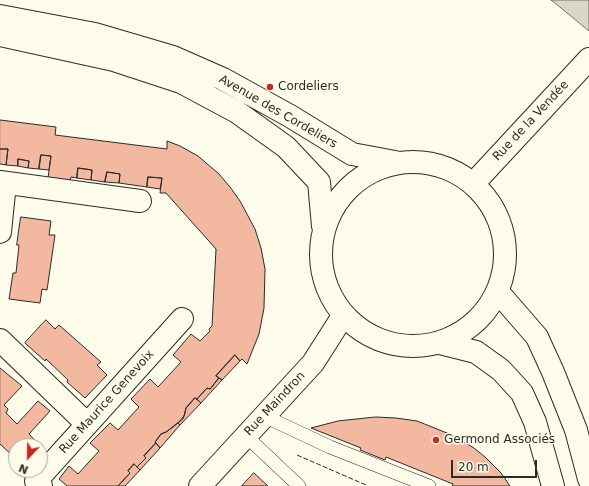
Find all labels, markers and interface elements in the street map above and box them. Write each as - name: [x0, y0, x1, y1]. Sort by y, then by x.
- street label: Avenue des Cordeliers: [216, 72, 340, 152]
- street label: Rue de la Vendée: [490, 78, 572, 164]
- place label: Cordeliers: [278, 80, 339, 94]
- marker: Cordeliers: [265, 82, 275, 92]
- street label: Rue Maurice Genevoix: [57, 347, 157, 457]
- street label: Rue Maindron: [242, 369, 308, 439]
- place label: Germond Associés: [444, 433, 555, 447]
- marker: Germond Associés: [431, 435, 441, 445]
- north arrow: [8, 438, 48, 478]
- scale bar: [453, 452, 539, 478]
- text: 20 m: [458, 460, 489, 474]
- text: N: [17, 461, 30, 476]

